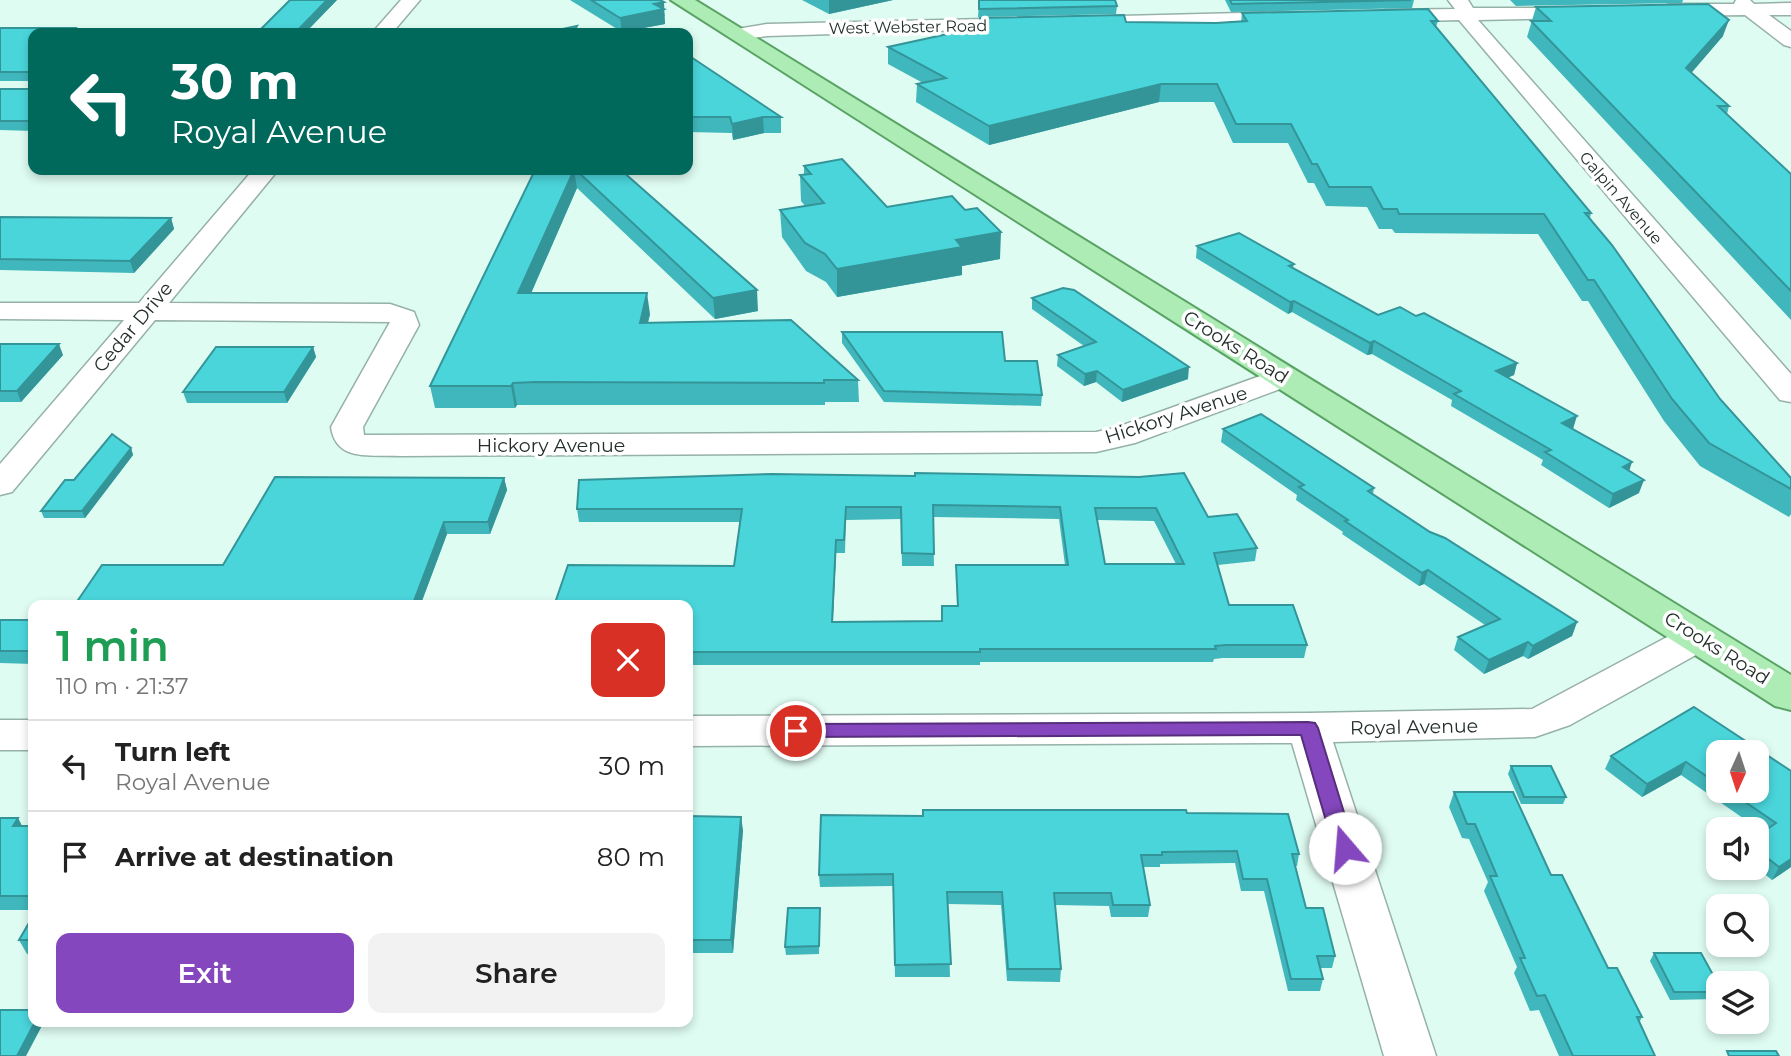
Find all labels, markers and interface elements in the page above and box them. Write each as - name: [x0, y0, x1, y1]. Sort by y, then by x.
- street label: West Webster Road: [829, 16, 987, 38]
- text: 30 m: [171, 52, 299, 111]
- icon: left: [56, 56, 147, 147]
- text: Royal Avenue: [171, 112, 387, 151]
- street label: Galpin Avenue: [1576, 148, 1666, 248]
- street label: Cedar Drive: [89, 277, 177, 377]
- street label: Crooks Road: [1179, 306, 1293, 388]
- street label: Hickory Avenue: [1102, 381, 1250, 449]
- street label: Hickory Avenue: [477, 434, 625, 457]
- street label: Crooks Road: [1660, 607, 1774, 689]
- text: 1 min: [56, 620, 169, 672]
- button: close: [591, 623, 665, 697]
- text: 110 m · 21:37: [56, 672, 189, 700]
- pin: [766, 701, 826, 761]
- icon: arrive: [777, 712, 815, 750]
- street label: Royal Avenue: [1350, 714, 1478, 740]
- text: Turn left: [115, 736, 231, 768]
- north arrow: [1706, 740, 1769, 803]
- map controls: [1706, 740, 1769, 1034]
- icon: left: [56, 747, 94, 785]
- text: 30 m: [599, 750, 665, 782]
- text: Royal Avenue: [115, 768, 270, 796]
- position arrow: [1308, 811, 1382, 885]
- button: sound: [1706, 817, 1769, 880]
- icon: arrive: [56, 838, 94, 876]
- text: Arrive at destination: [115, 841, 394, 873]
- text: 80 m: [597, 841, 665, 873]
- button: search: [1706, 894, 1769, 957]
- button: Exit: [56, 933, 354, 1013]
- button: Share: [368, 933, 665, 1013]
- button: layers: [1706, 971, 1769, 1034]

